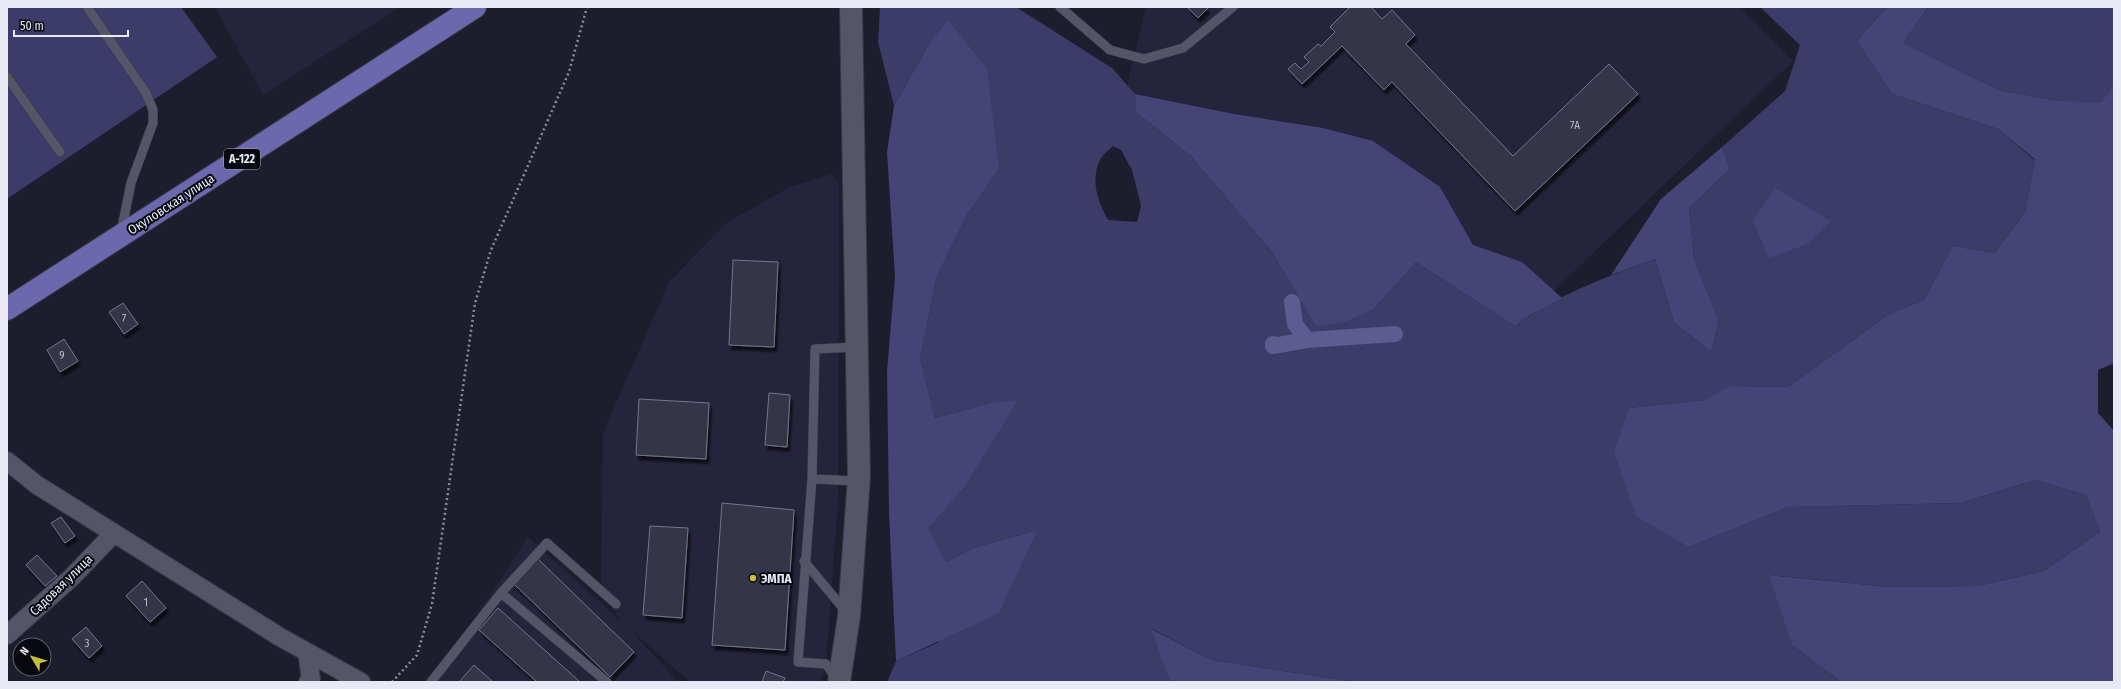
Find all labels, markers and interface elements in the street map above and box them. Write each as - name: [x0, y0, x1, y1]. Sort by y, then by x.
- scale bar: [14, 12, 128, 38]
- text: 50 m: [20, 19, 44, 33]
- house number: 7А: [1570, 119, 1580, 132]
- road number: А-122: [224, 149, 260, 169]
- street label: Окуловская улица: [125, 171, 217, 237]
- house number: 7: [122, 312, 127, 325]
- house number: 9: [59, 349, 65, 362]
- street label: Садовая улица: [27, 551, 95, 619]
- place label: ЭМПА: [761, 571, 792, 586]
- marker: ЭМПА: [748, 573, 758, 583]
- house number: 1: [144, 596, 148, 609]
- north arrow: [12, 637, 52, 677]
- house number: 3: [85, 637, 90, 650]
- text: N: [17, 645, 32, 658]

